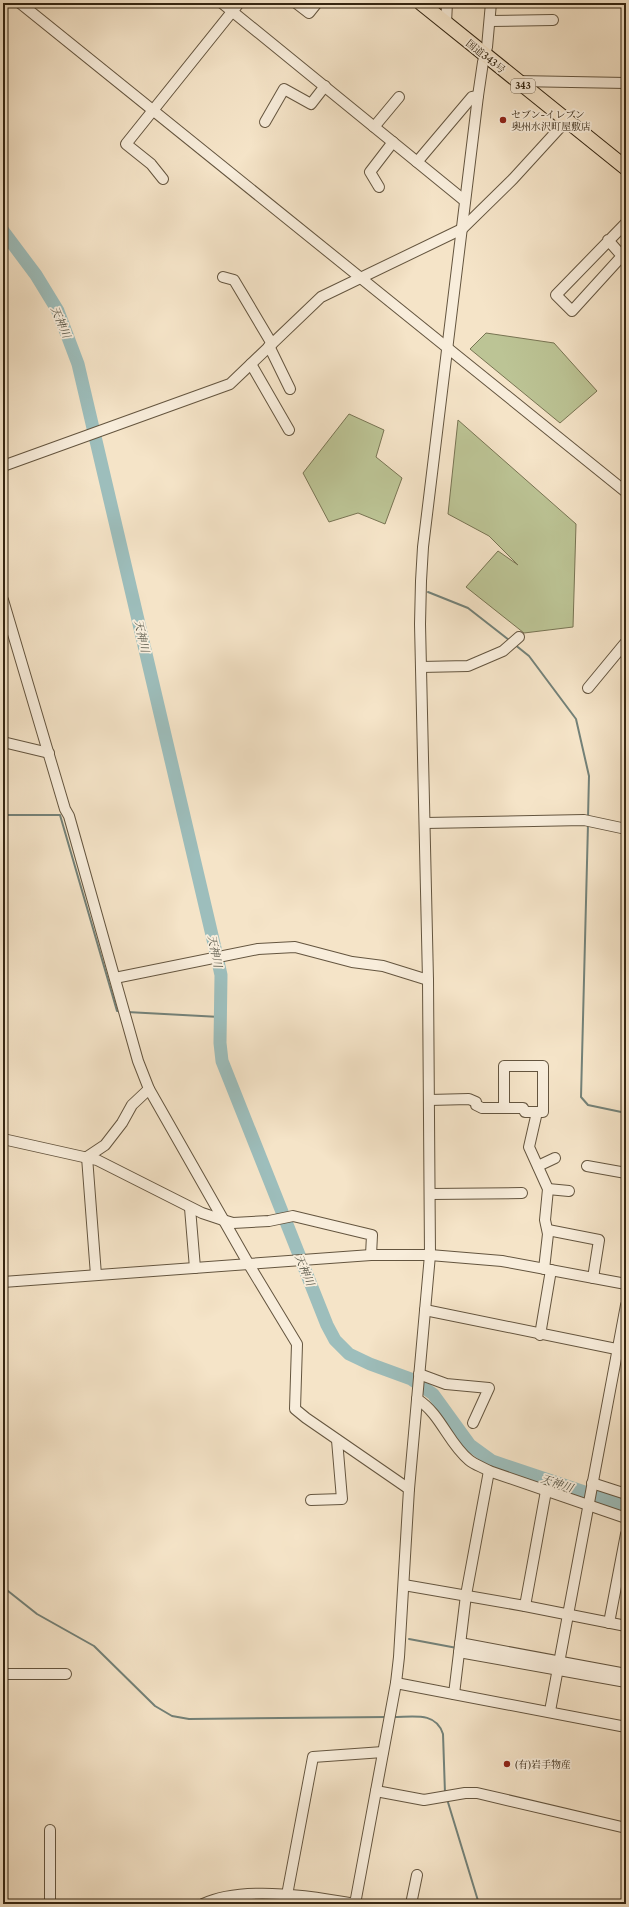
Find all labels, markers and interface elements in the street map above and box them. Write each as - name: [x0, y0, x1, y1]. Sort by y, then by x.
- street label: 国道343号: [463, 37, 508, 76]
- road number: 343: [511, 79, 535, 93]
- place label: セブン-イレブン 奥州水沢町屋敷店: [511, 108, 591, 133]
- marker: セブン-イレブン 奥州水沢町屋敷店: [498, 115, 508, 125]
- water label: 天神川: [48, 304, 74, 341]
- water label: 天神川: [131, 618, 153, 655]
- water label: 天神川: [205, 933, 225, 970]
- water label: 天神川: [292, 1252, 318, 1289]
- water label: 天神川: [539, 1471, 576, 1495]
- place label: (有)岩手物産: [515, 1758, 571, 1771]
- marker: (有)岩手物産: [502, 1759, 512, 1769]

